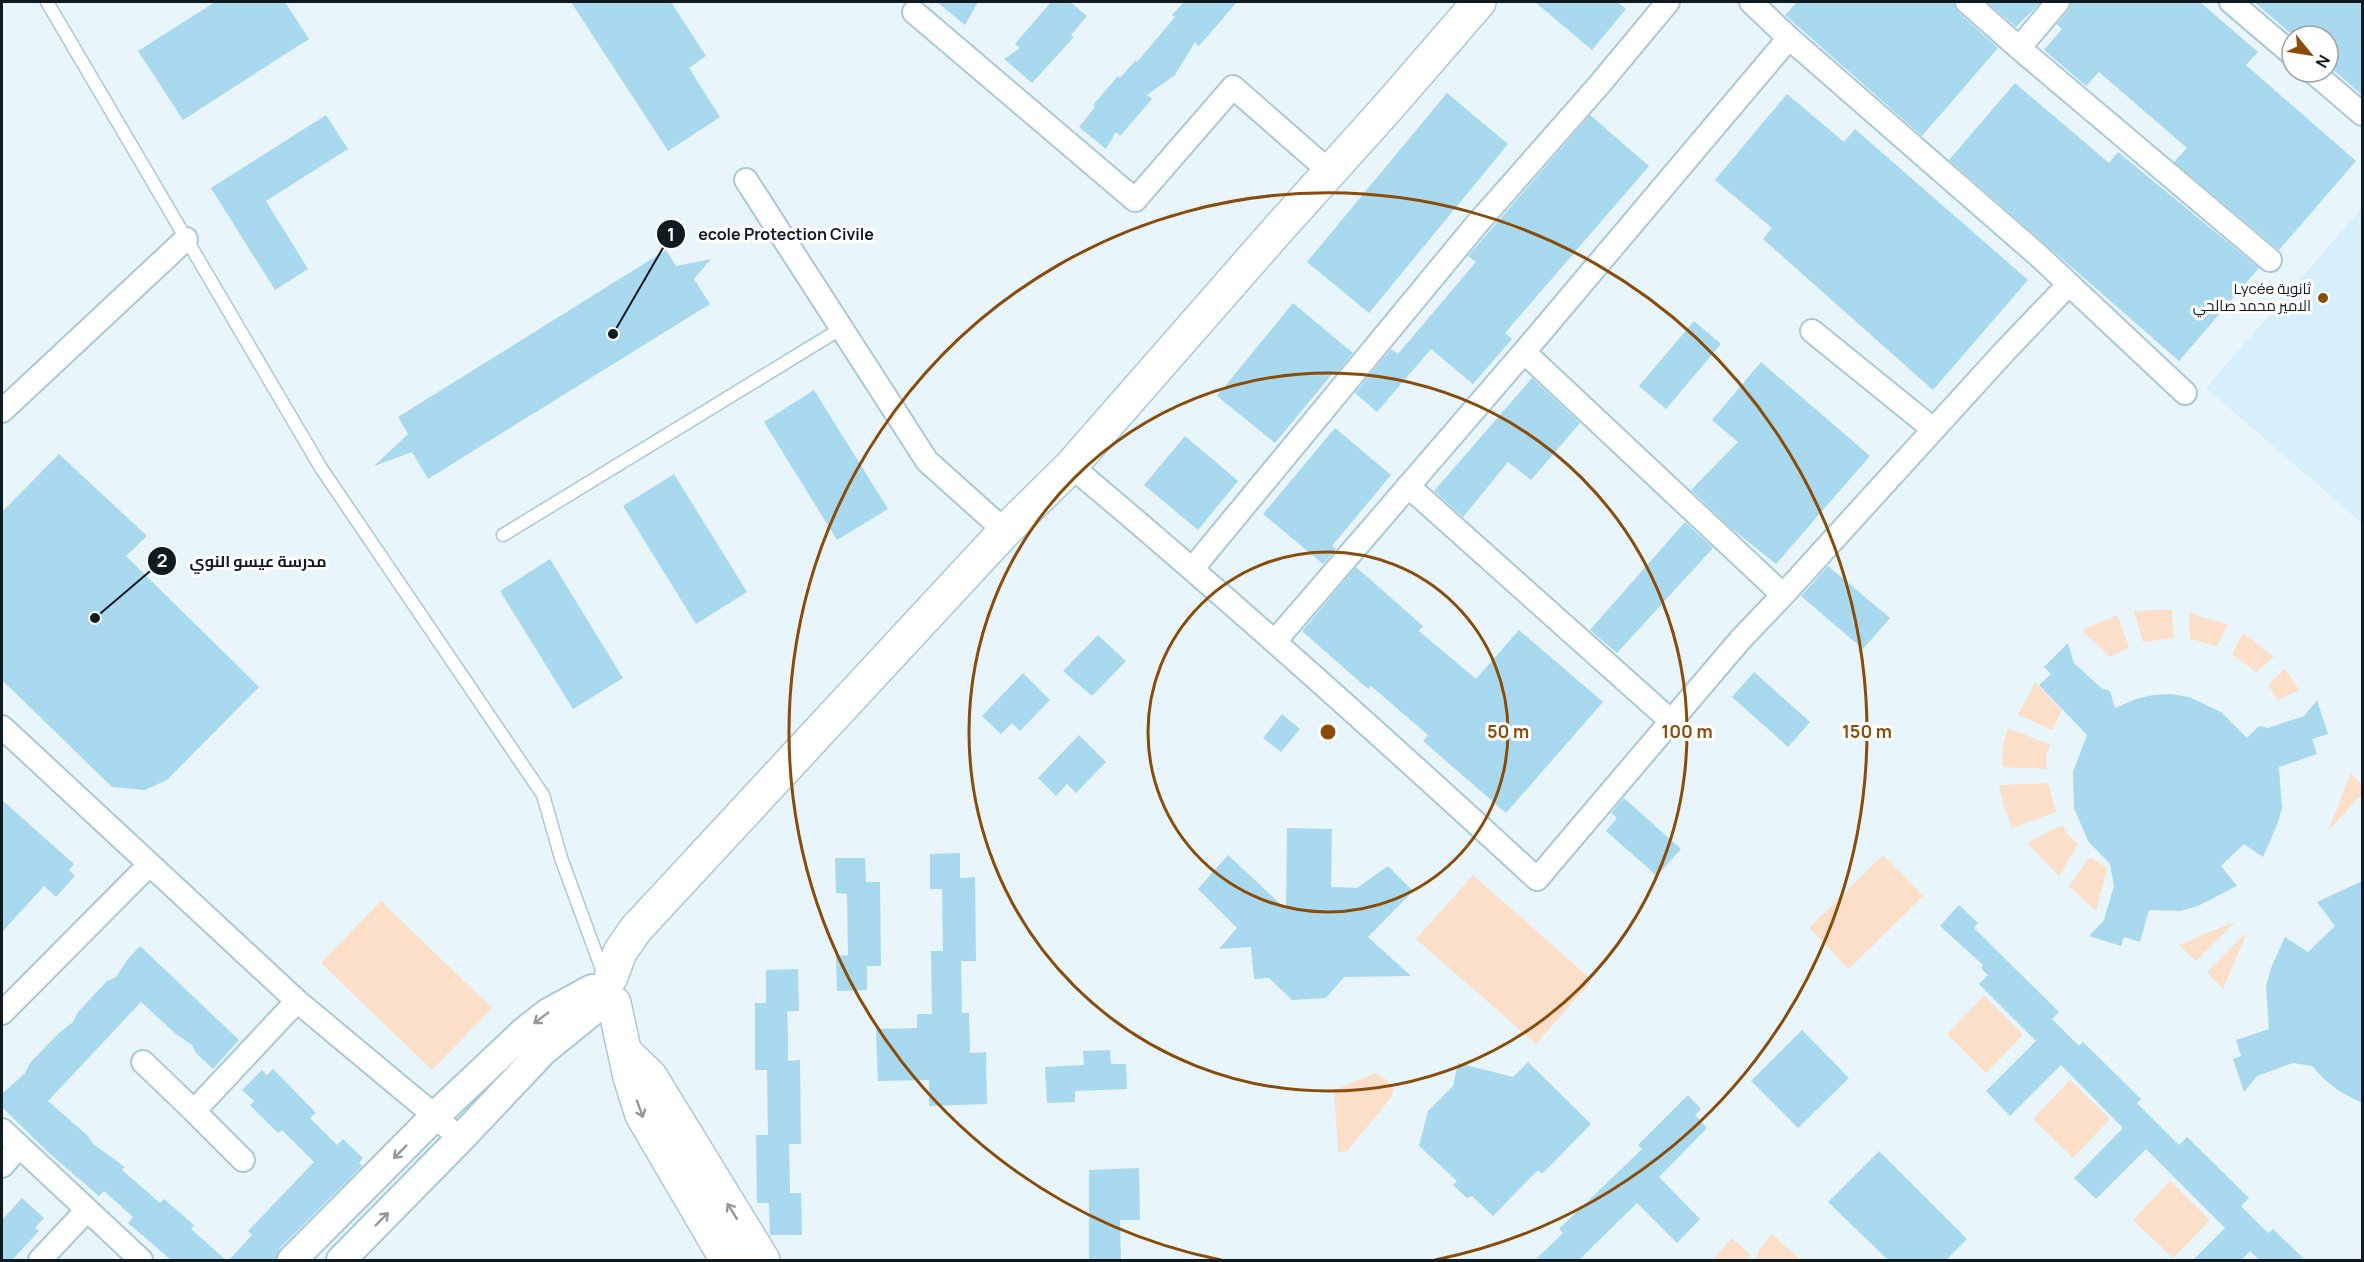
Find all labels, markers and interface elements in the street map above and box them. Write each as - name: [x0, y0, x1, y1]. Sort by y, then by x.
- north arrow: [2280, 24, 2340, 84]
- text: N: [2311, 51, 2335, 72]
- callout: ecole Protection Civile: [656, 217, 886, 251]
- text: 1: [667, 222, 675, 246]
- text: ecole Protection Civile: [698, 223, 874, 245]
- place label: Lycée ثانوية الامير محمد صالحي: [2193, 278, 2311, 318]
- marker: Lycée ثانوية الامير محمد صالحي: [2316, 291, 2330, 305]
- callout: مدرسة عيسو النوي: [147, 544, 338, 578]
- text: 2: [157, 548, 167, 572]
- text: مدرسة عيسو النوي: [189, 550, 327, 574]
- text: 50 m: [1487, 719, 1529, 743]
- text: 100 m: [1661, 719, 1713, 743]
- text: 150 m: [1842, 719, 1892, 743]
- centre of rings: [1318, 722, 1338, 742]
- one-way arrow: [534, 1012, 550, 1025]
- one-way arrow: [636, 1099, 647, 1117]
- one-way arrow: [392, 1145, 407, 1160]
- one-way arrow: [726, 1203, 738, 1220]
- one-way arrow: [374, 1211, 389, 1226]

